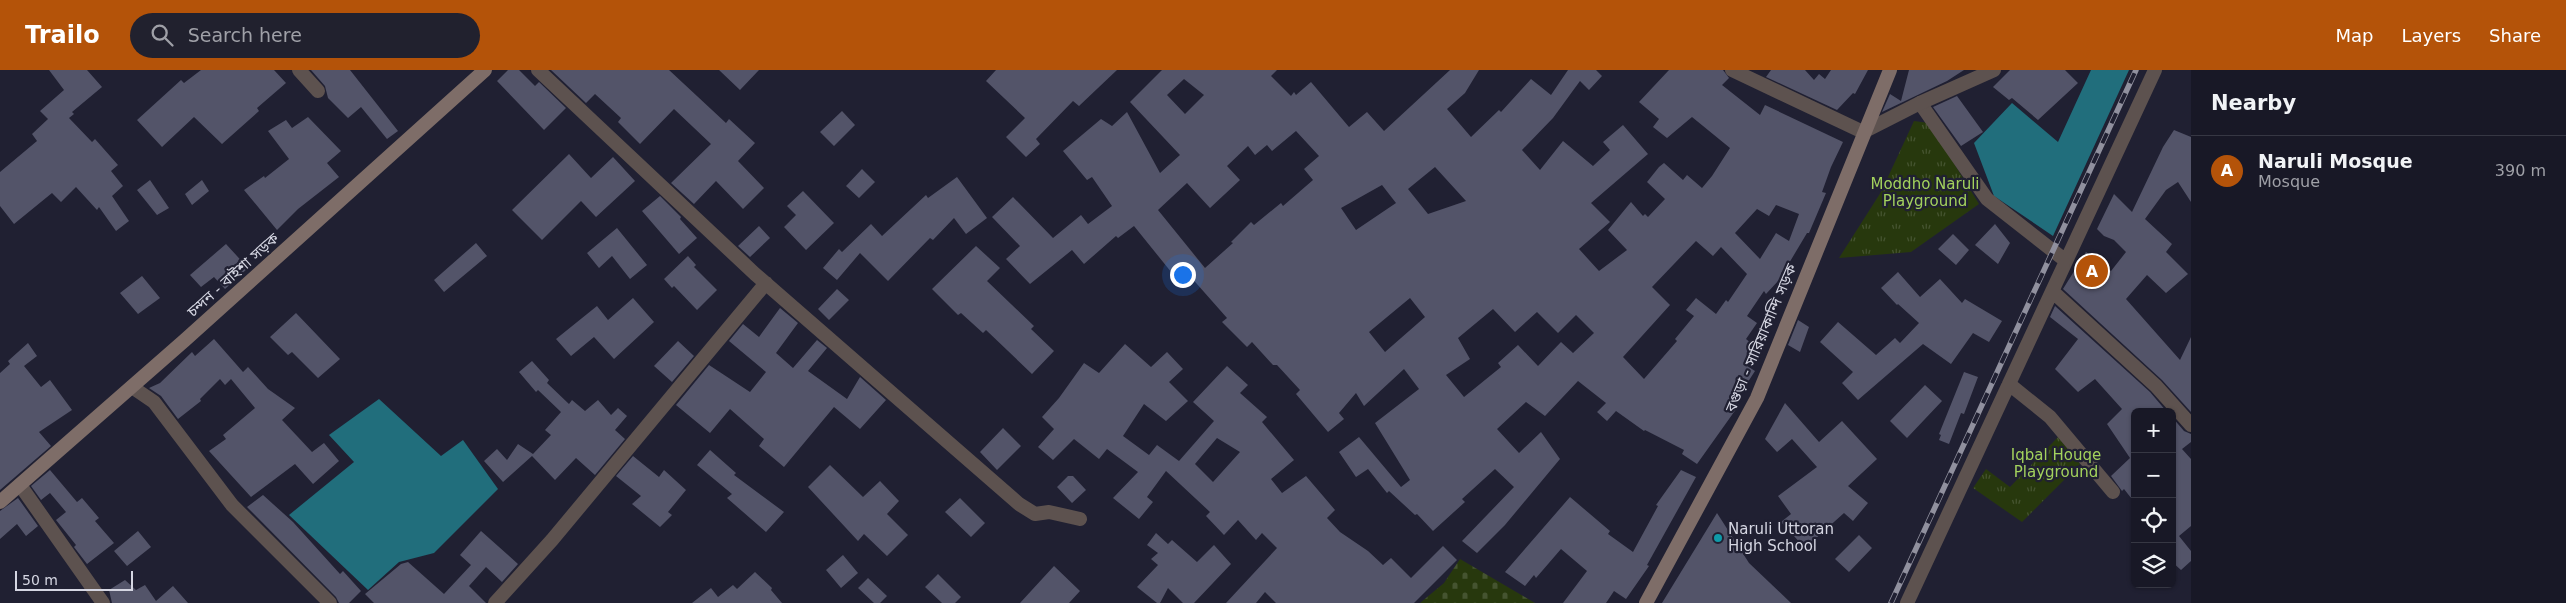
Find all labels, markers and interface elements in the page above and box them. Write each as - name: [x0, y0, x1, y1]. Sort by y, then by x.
- search box: [130, 13, 480, 58]
- text: Trailo: [25, 21, 100, 49]
- icon: search: [148, 21, 176, 49]
- text: Search here: [188, 24, 302, 46]
- text: Map: [2335, 25, 2373, 46]
- text: Layers: [2401, 25, 2461, 46]
- text: Share: [2489, 25, 2541, 46]
- text: Nearby: [2211, 91, 2296, 115]
- text: Naruli Mosque: [2258, 150, 2413, 172]
- text: A: [2221, 161, 2233, 180]
- text: 390 m: [2495, 161, 2546, 180]
- text: Mosque: [2258, 172, 2320, 191]
- park label: Moddho Naruli Playground: [1870, 175, 1980, 210]
- street label: চন্দন - বাইশা সড়ক: [183, 229, 283, 321]
- pin: A: [2076, 252, 2108, 290]
- street label: বগুড়া - সারিয়াকান্দি সড়ক: [1721, 260, 1801, 416]
- your location: [1170, 262, 1196, 288]
- map controls: [2131, 408, 2176, 588]
- button: +: [2131, 408, 2176, 453]
- park label: Iqbal Houqe Playground: [2011, 446, 2101, 481]
- button: −: [2131, 453, 2176, 498]
- button: locate: [2131, 498, 2176, 543]
- place label: Naruli Uttoran High School: [1728, 520, 1834, 555]
- marker: Naruli Uttoran High School: [1712, 532, 1724, 544]
- button: layers: [2131, 543, 2176, 588]
- scale bar: [15, 568, 132, 591]
- text: 50 m: [22, 572, 58, 588]

